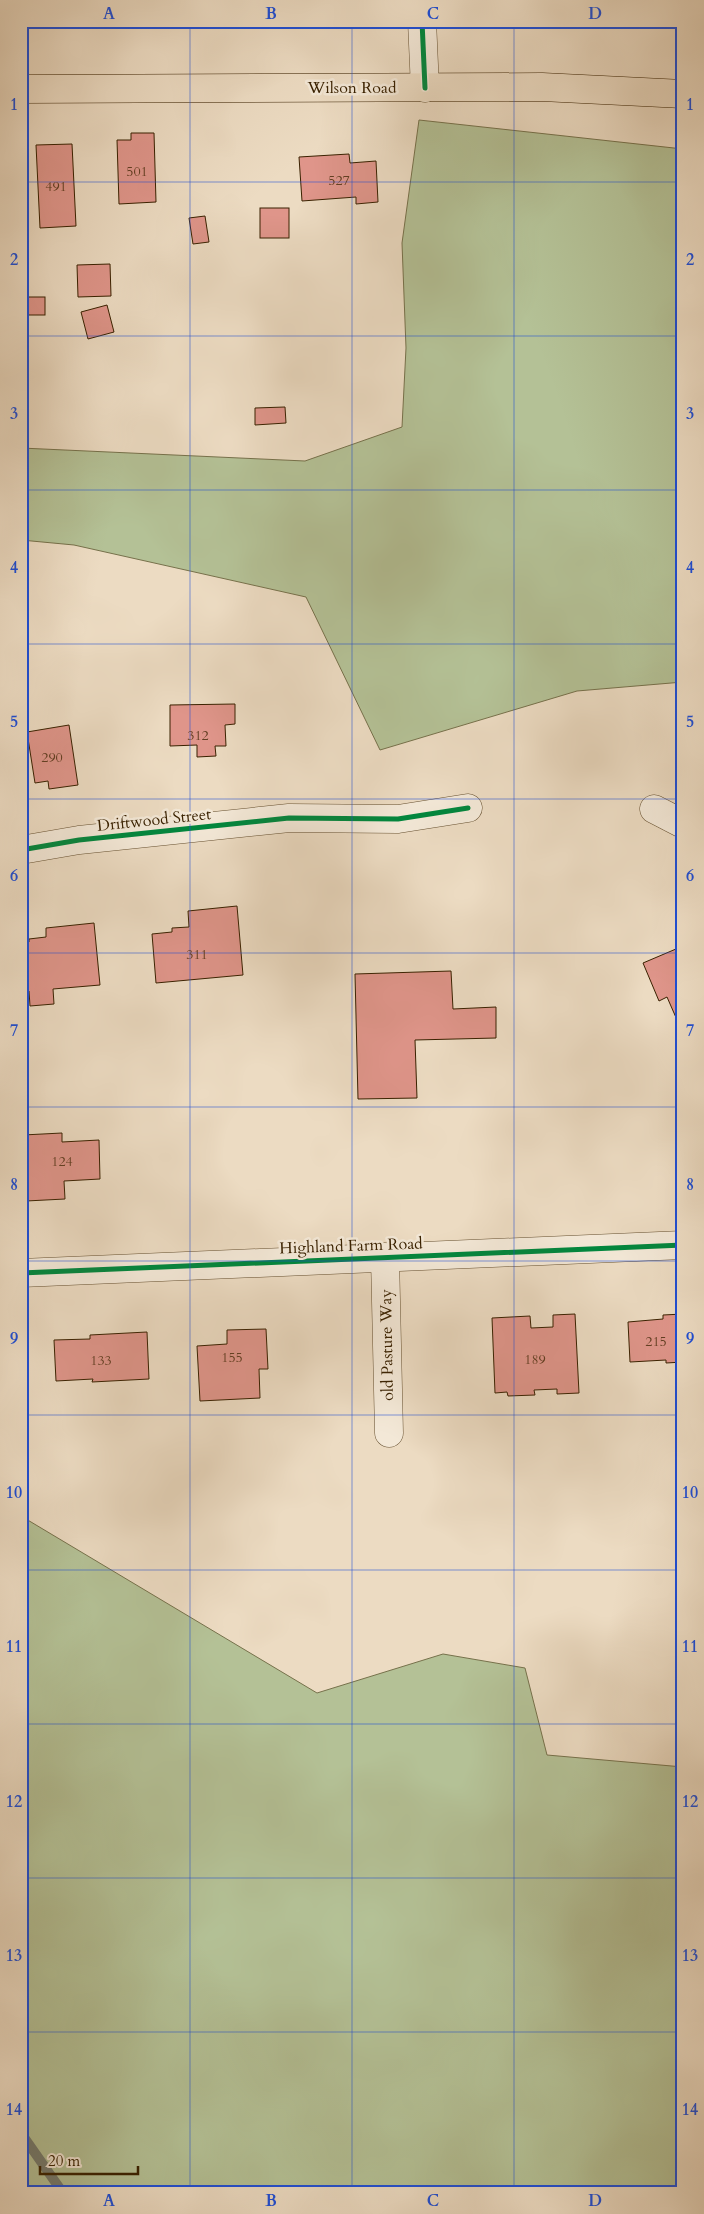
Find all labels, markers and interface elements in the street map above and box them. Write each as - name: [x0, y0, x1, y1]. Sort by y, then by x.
- text: A: [103, 3, 115, 25]
- text: B: [265, 3, 277, 25]
- text: C: [427, 3, 439, 25]
- text: D: [588, 3, 602, 25]
- street label: Wilson Road: [307, 77, 397, 99]
- text: 1: [10, 94, 18, 116]
- text: 1: [686, 94, 694, 116]
- house number: 501: [126, 162, 148, 181]
- house number: 527: [328, 171, 350, 190]
- house number: 491: [45, 177, 67, 196]
- text: 2: [10, 249, 18, 271]
- text: 2: [686, 249, 694, 271]
- text: 3: [10, 403, 18, 425]
- text: 3: [686, 403, 694, 425]
- text: 4: [10, 557, 18, 579]
- text: 4: [686, 557, 694, 579]
- text: 5: [10, 711, 18, 733]
- text: 5: [686, 711, 694, 733]
- house number: 312: [187, 726, 209, 745]
- house number: 290: [41, 748, 63, 767]
- street label: Driftwood Street: [96, 803, 212, 837]
- text: 6: [10, 865, 18, 887]
- text: 6: [686, 865, 694, 887]
- house number: 311: [186, 945, 208, 964]
- text: 7: [10, 1020, 18, 1042]
- text: 7: [686, 1020, 694, 1042]
- house number: 124: [51, 1152, 73, 1171]
- text: 8: [10, 1174, 18, 1196]
- text: 8: [686, 1174, 694, 1196]
- street label: Highland Farm Road: [279, 1232, 424, 1259]
- street label: old Pasture Way: [375, 1289, 399, 1401]
- text: 9: [10, 1328, 18, 1350]
- text: 9: [686, 1328, 694, 1350]
- house number: 215: [645, 1332, 667, 1351]
- house number: 155: [221, 1348, 243, 1367]
- house number: 189: [524, 1350, 546, 1369]
- house number: 133: [90, 1351, 112, 1370]
- text: 10: [6, 1482, 22, 1504]
- text: 10: [682, 1482, 698, 1504]
- text: 11: [6, 1636, 22, 1658]
- text: 11: [682, 1636, 698, 1658]
- text: 12: [6, 1791, 22, 1813]
- text: 12: [682, 1791, 698, 1813]
- text: 13: [6, 1945, 22, 1967]
- text: 13: [682, 1945, 698, 1967]
- text: 14: [6, 2099, 22, 2121]
- text: 14: [682, 2099, 698, 2121]
- scale bar: [40, 2144, 138, 2176]
- text: 20 m: [48, 2151, 80, 2171]
- text: A: [103, 2190, 115, 2212]
- text: B: [265, 2190, 277, 2212]
- text: C: [427, 2190, 439, 2212]
- text: D: [588, 2190, 602, 2212]

